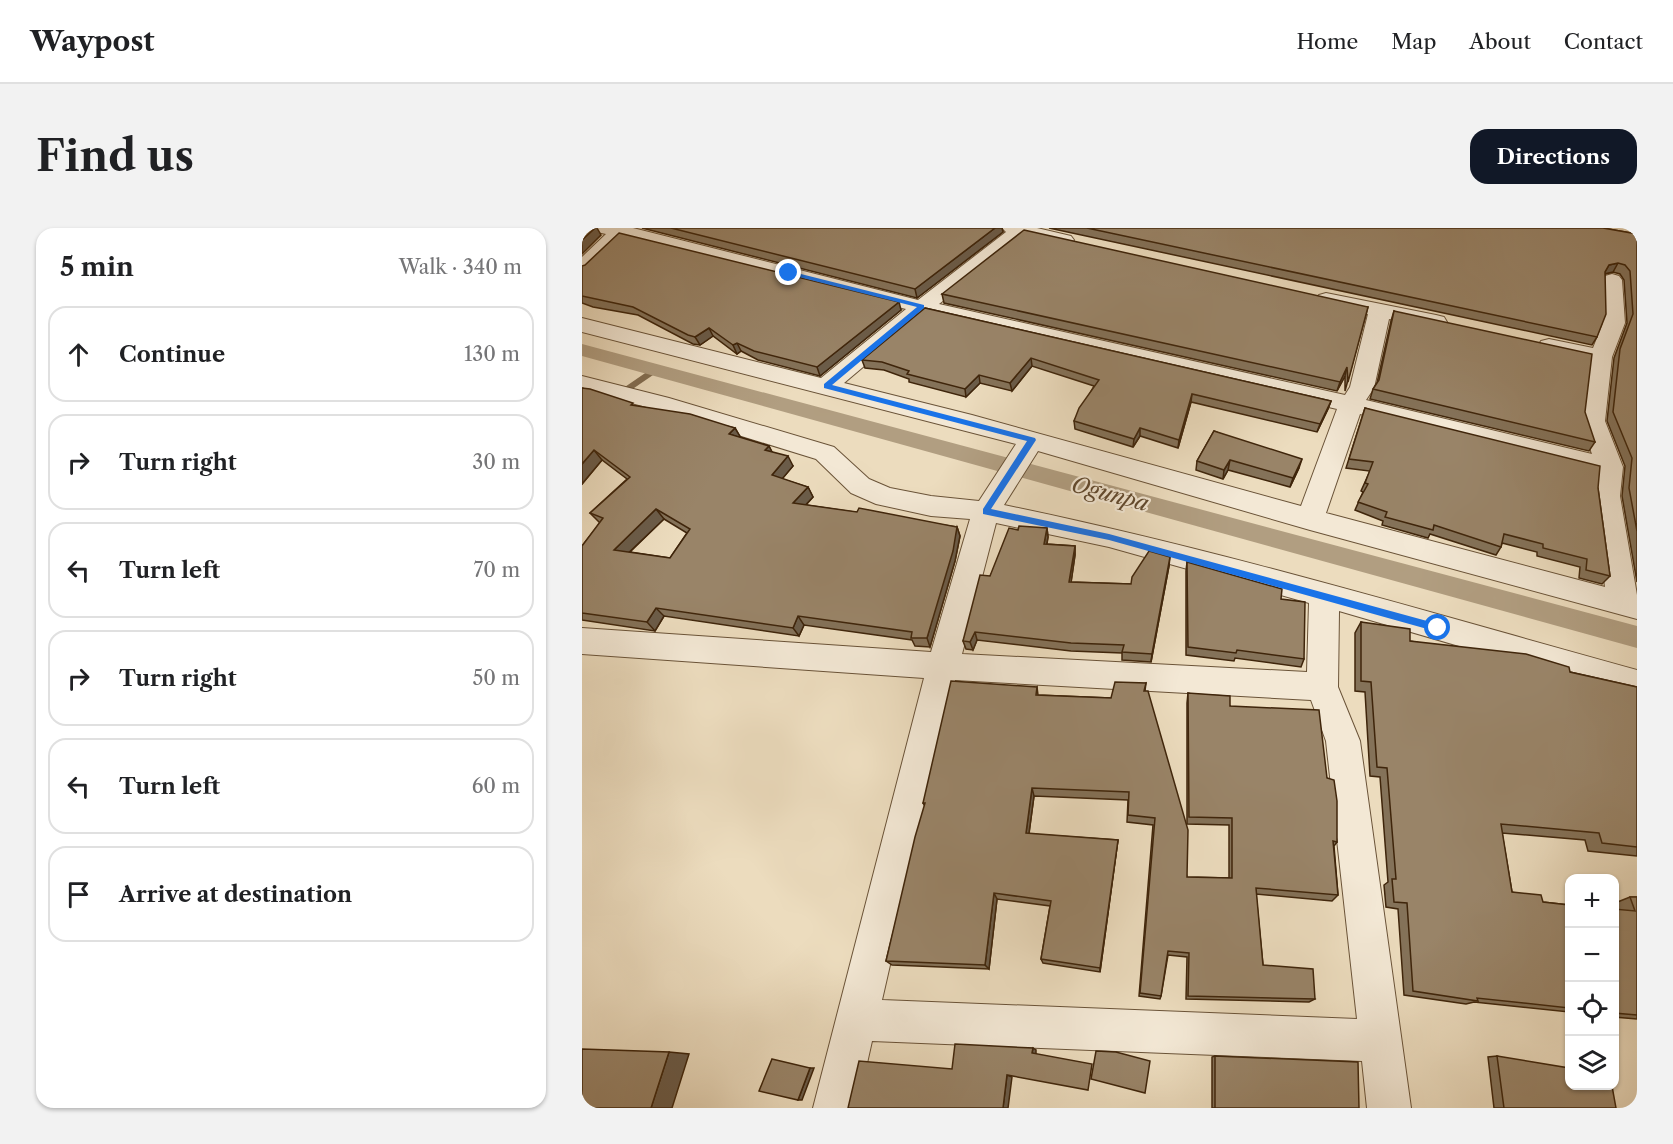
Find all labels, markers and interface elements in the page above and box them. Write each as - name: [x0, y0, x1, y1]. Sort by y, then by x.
- text: Waypost: [30, 24, 154, 58]
- text: Home: [1297, 29, 1358, 54]
- text: Map: [1391, 29, 1436, 54]
- text: About: [1469, 29, 1531, 54]
- text: Contact: [1564, 29, 1643, 54]
- button: Directions: [1470, 129, 1637, 184]
- text: Find us: [36, 130, 194, 182]
- text: 5 min: [60, 251, 134, 283]
- text: Walk · 340 m: [399, 255, 522, 279]
- route end: [775, 259, 801, 285]
- icon: ahead: [62, 338, 95, 371]
- text: Continue: [119, 341, 225, 368]
- text: 130 m: [464, 342, 520, 366]
- icon: right: [62, 446, 95, 479]
- text: Turn right: [119, 449, 237, 476]
- text: 30 m: [472, 450, 520, 474]
- water label: Ogunpa: [1068, 471, 1152, 517]
- icon: left: [62, 554, 95, 587]
- text: Turn left: [119, 557, 220, 584]
- text: 70 m: [474, 558, 520, 582]
- route start: [1424, 614, 1450, 640]
- icon: right: [62, 662, 95, 695]
- text: Turn right: [119, 665, 237, 692]
- text: 50 m: [473, 666, 520, 690]
- icon: left: [62, 770, 95, 803]
- text: Turn left: [119, 773, 220, 800]
- text: 60 m: [472, 774, 520, 798]
- map controls: [1565, 874, 1619, 1090]
- button: +: [1565, 874, 1619, 928]
- icon: arrive: [62, 878, 95, 911]
- text: Arrive at destination: [119, 881, 352, 908]
- button: −: [1565, 928, 1619, 982]
- button: locate: [1565, 982, 1619, 1036]
- button: layers: [1565, 1036, 1619, 1090]

